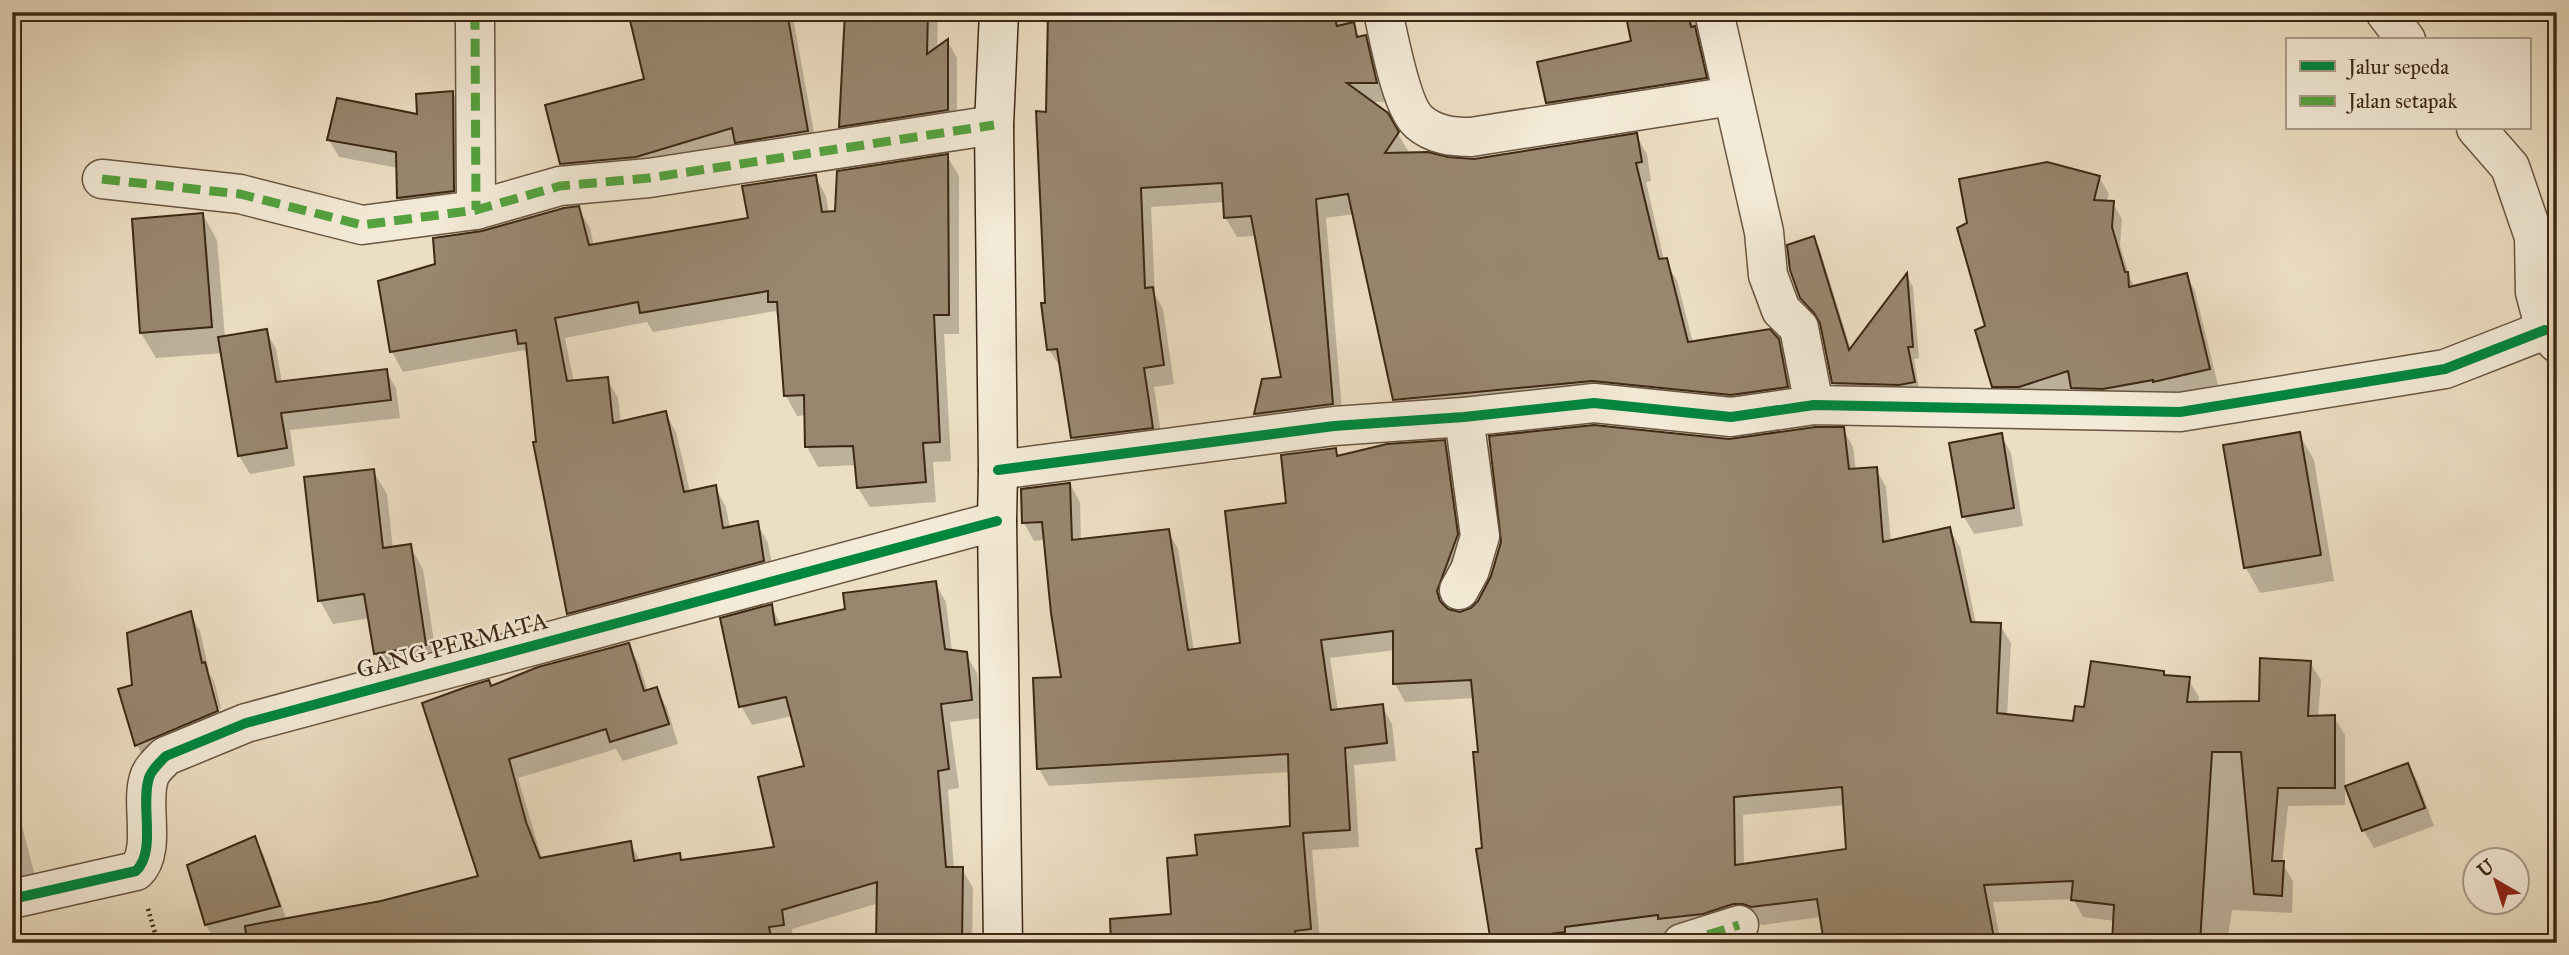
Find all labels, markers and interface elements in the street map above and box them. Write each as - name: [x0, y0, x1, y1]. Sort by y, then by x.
- legend: [2286, 38, 2530, 130]
- text: Jalur sepeda: [2346, 54, 2449, 80]
- text: Jalan setapak: [2346, 88, 2457, 114]
- street label: GANG PERMATA: [353, 605, 551, 685]
- north arrow: [2460, 846, 2530, 916]
- text: U: [2473, 854, 2499, 882]

